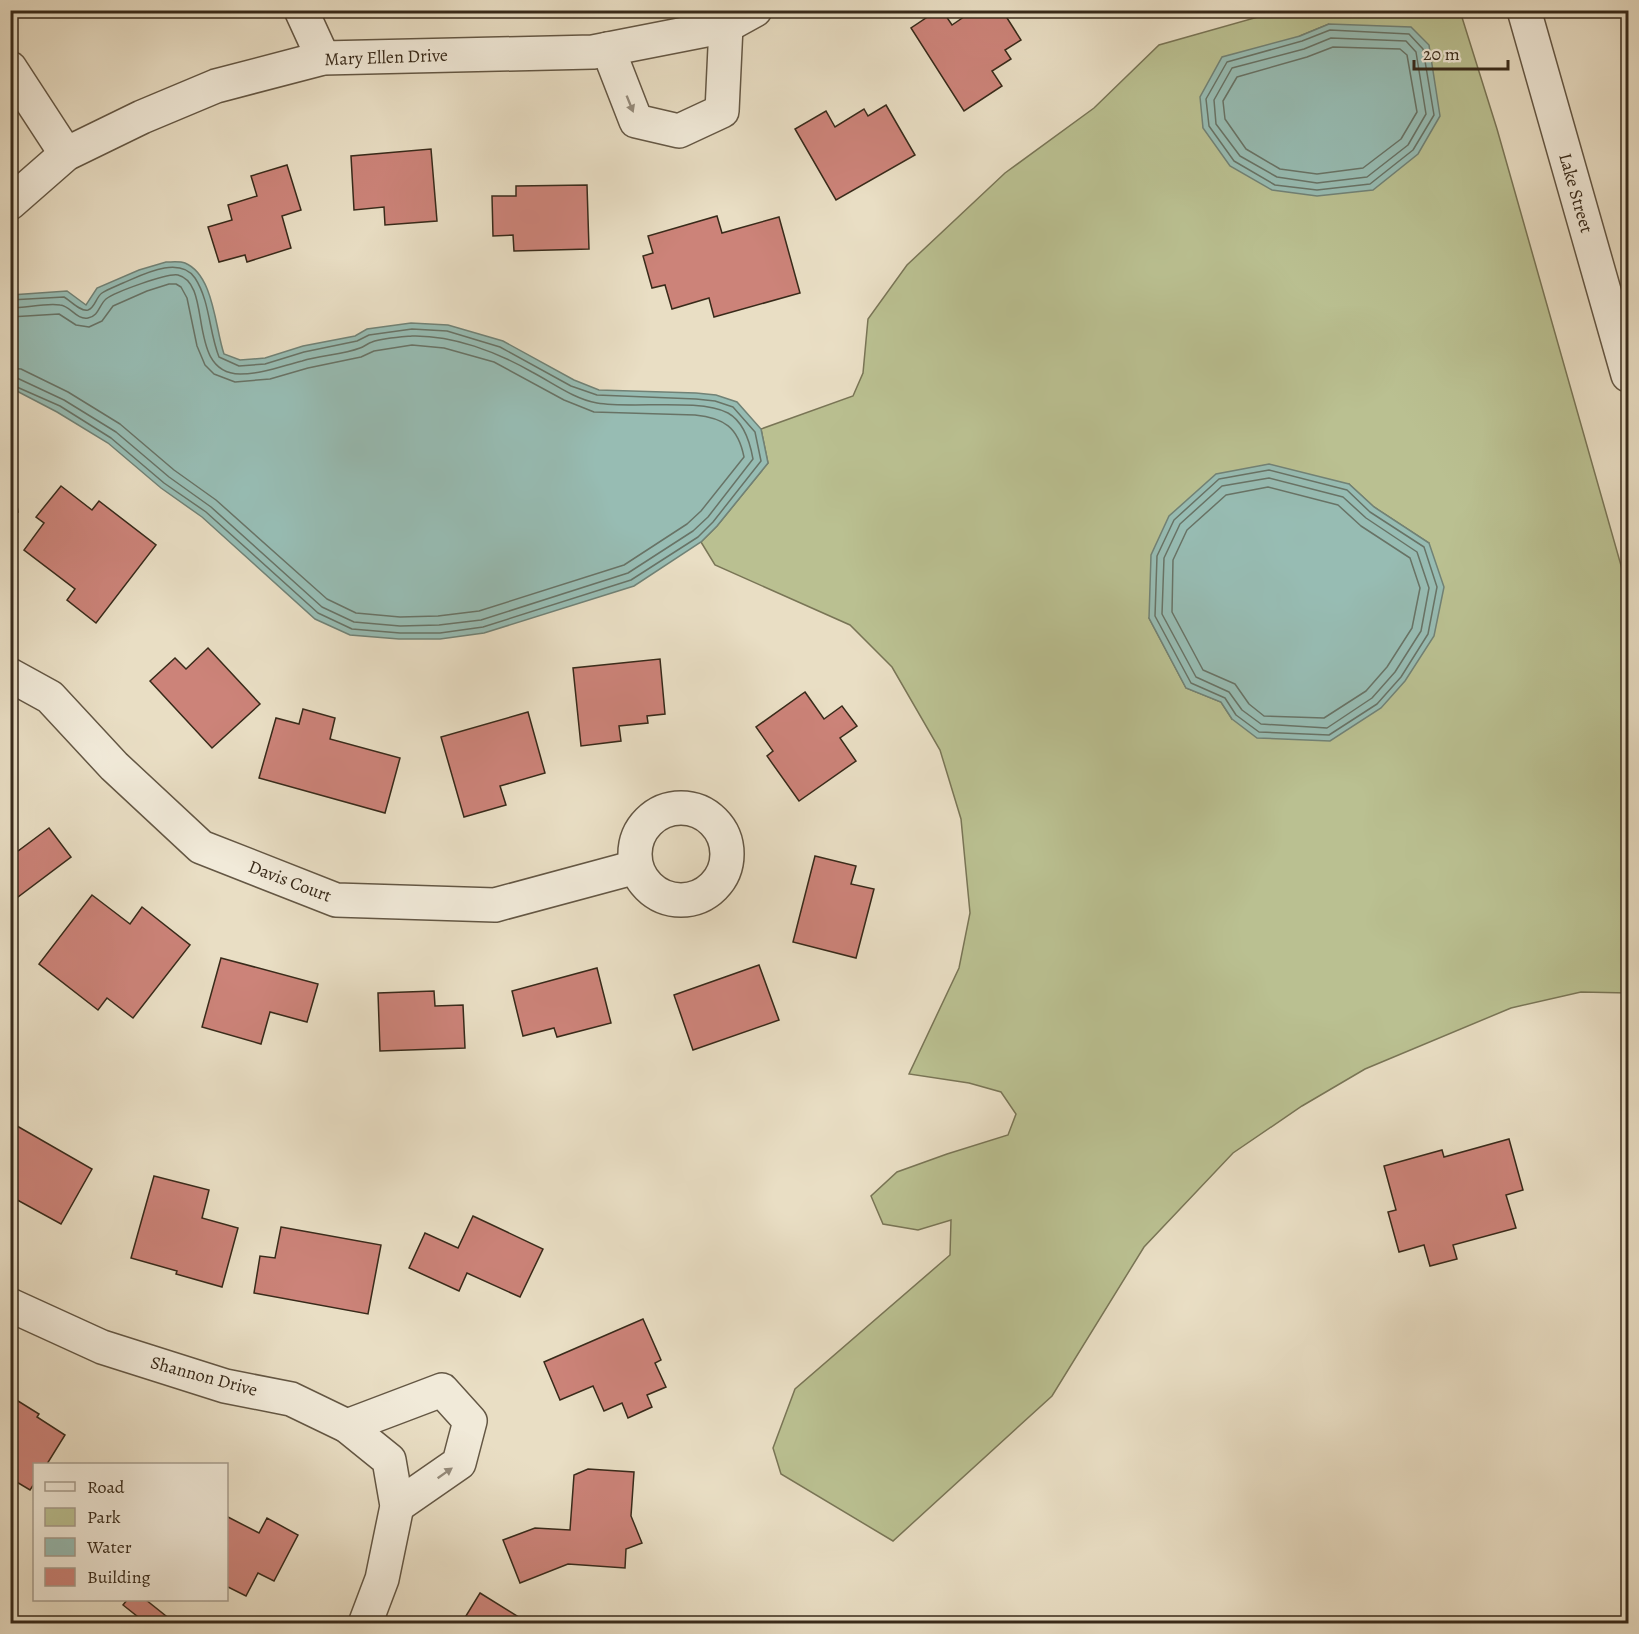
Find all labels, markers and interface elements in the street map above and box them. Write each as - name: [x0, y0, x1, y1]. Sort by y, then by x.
- scale bar: [1414, 33, 1508, 71]
- text: 20 m: [1423, 42, 1460, 66]
- street label: Mary Ellen Drive: [324, 43, 448, 71]
- one-way arrow: [625, 95, 635, 113]
- street label: Lake Street: [1553, 150, 1599, 236]
- street label: Davis Court: [245, 854, 335, 908]
- street label: Shannon Drive: [148, 1350, 260, 1402]
- legend: [33, 1463, 228, 1601]
- one-way arrow: [436, 1467, 452, 1479]
- text: Road: [87, 1475, 125, 1499]
- text: Park: [87, 1505, 121, 1529]
- text: Water: [86, 1535, 132, 1559]
- text: Building: [87, 1565, 151, 1589]

